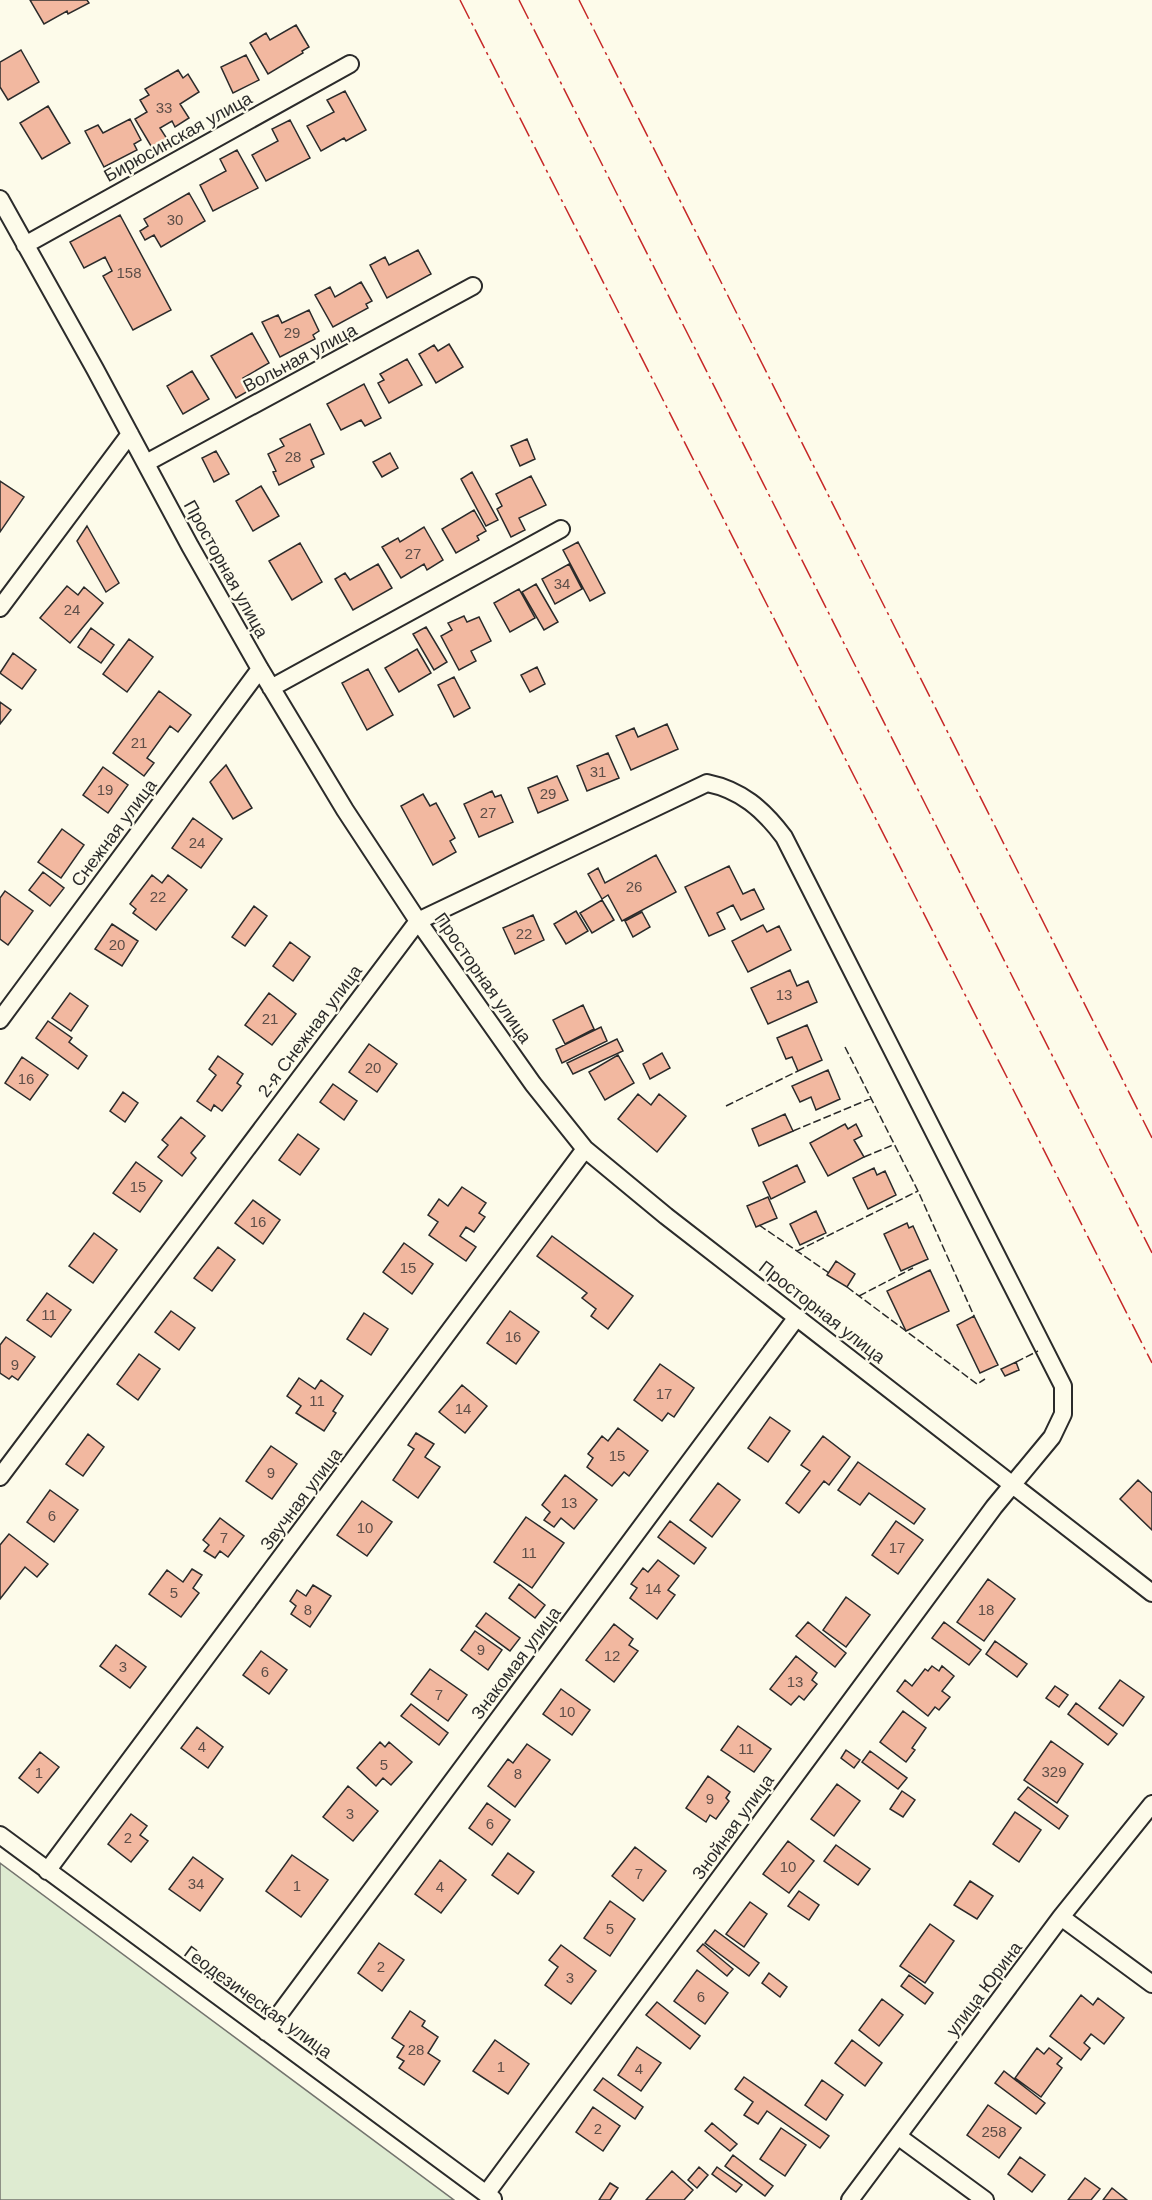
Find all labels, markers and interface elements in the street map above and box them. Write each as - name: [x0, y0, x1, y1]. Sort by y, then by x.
- street label: Бирюсинская улица: [101, 88, 256, 186]
- house number: 33: [156, 99, 172, 116]
- house number: 30: [167, 211, 183, 228]
- house number: 158: [116, 264, 142, 281]
- street label: Вольная улица: [240, 319, 361, 396]
- house number: 29: [284, 324, 300, 341]
- house number: 28: [285, 448, 301, 465]
- street label: Просторная улица: [180, 497, 273, 642]
- house number: 27: [405, 545, 421, 562]
- house number: 34: [554, 575, 570, 592]
- house number: 24: [64, 601, 80, 618]
- house number: 21: [131, 734, 147, 751]
- house number: 31: [590, 763, 606, 780]
- street label: Снежная улица: [67, 775, 161, 891]
- house number: 19: [97, 781, 113, 798]
- house number: 29: [540, 785, 556, 802]
- house number: 27: [480, 804, 496, 821]
- house number: 24: [189, 834, 205, 851]
- house number: 26: [626, 878, 642, 895]
- house number: 22: [150, 888, 166, 905]
- street label: Просторная улица: [431, 909, 536, 1048]
- house number: 22: [516, 925, 532, 942]
- house number: 20: [109, 936, 125, 953]
- street label: 2-я Снежная улица: [254, 960, 367, 1101]
- house number: 13: [776, 986, 792, 1003]
- house number: 21: [262, 1010, 278, 1027]
- house number: 20: [365, 1059, 381, 1076]
- house number: 16: [18, 1070, 34, 1087]
- house number: 15: [130, 1178, 146, 1195]
- house number: 16: [250, 1213, 266, 1230]
- street label: Просторная улица: [755, 1257, 890, 1368]
- house number: 15: [400, 1259, 416, 1276]
- house number: 11: [41, 1306, 57, 1323]
- house number: 16: [505, 1328, 521, 1345]
- house number: 9: [11, 1356, 19, 1373]
- house number: 17: [656, 1385, 672, 1402]
- house number: 11: [309, 1392, 325, 1409]
- house number: 14: [455, 1400, 471, 1417]
- street label: Звучная улица: [256, 1443, 346, 1554]
- house number: 15: [609, 1447, 625, 1464]
- house number: 9: [267, 1464, 275, 1481]
- house number: 13: [561, 1494, 577, 1511]
- house number: 6: [48, 1507, 56, 1524]
- house number: 10: [357, 1519, 373, 1536]
- house number: 7: [220, 1529, 228, 1546]
- house number: 17: [889, 1539, 905, 1556]
- house number: 11: [521, 1544, 537, 1561]
- house number: 14: [645, 1580, 661, 1597]
- house number: 5: [170, 1584, 178, 1601]
- house number: 8: [304, 1601, 312, 1618]
- house number: 18: [978, 1601, 994, 1618]
- street label: Знакомая улица: [467, 1602, 565, 1723]
- house number: 9: [477, 1641, 485, 1658]
- house number: 12: [604, 1647, 620, 1664]
- house number: 3: [119, 1658, 127, 1675]
- house number: 6: [261, 1663, 269, 1680]
- house number: 13: [787, 1673, 803, 1690]
- house number: 7: [435, 1686, 443, 1703]
- house number: 10: [559, 1703, 575, 1720]
- house number: 4: [198, 1738, 206, 1755]
- house number: 11: [738, 1740, 754, 1757]
- house number: 5: [380, 1756, 388, 1773]
- house number: 329: [1041, 1763, 1067, 1780]
- house number: 1: [35, 1764, 43, 1781]
- house number: 8: [514, 1765, 522, 1782]
- street label: Знойная улица: [688, 1770, 778, 1883]
- house number: 9: [706, 1790, 714, 1807]
- house number: 3: [346, 1805, 354, 1822]
- house number: 6: [486, 1815, 494, 1832]
- house number: 2: [124, 1829, 132, 1846]
- house number: 10: [780, 1858, 796, 1875]
- house number: 7: [635, 1865, 643, 1882]
- house number: 34: [188, 1875, 204, 1892]
- house number: 1: [293, 1877, 301, 1894]
- house number: 4: [436, 1878, 444, 1895]
- house number: 5: [606, 1920, 614, 1937]
- street label: улица Юрина: [942, 1937, 1026, 2040]
- street label: Геодезическая улица: [180, 1942, 336, 2063]
- house number: 2: [377, 1958, 385, 1975]
- house number: 3: [566, 1969, 574, 1986]
- house number: 6: [697, 1988, 705, 2005]
- house number: 28: [408, 2041, 424, 2058]
- house number: 1: [497, 2058, 505, 2075]
- house number: 4: [635, 2060, 643, 2077]
- house number: 2: [594, 2120, 602, 2137]
- house number: 258: [981, 2123, 1007, 2140]

